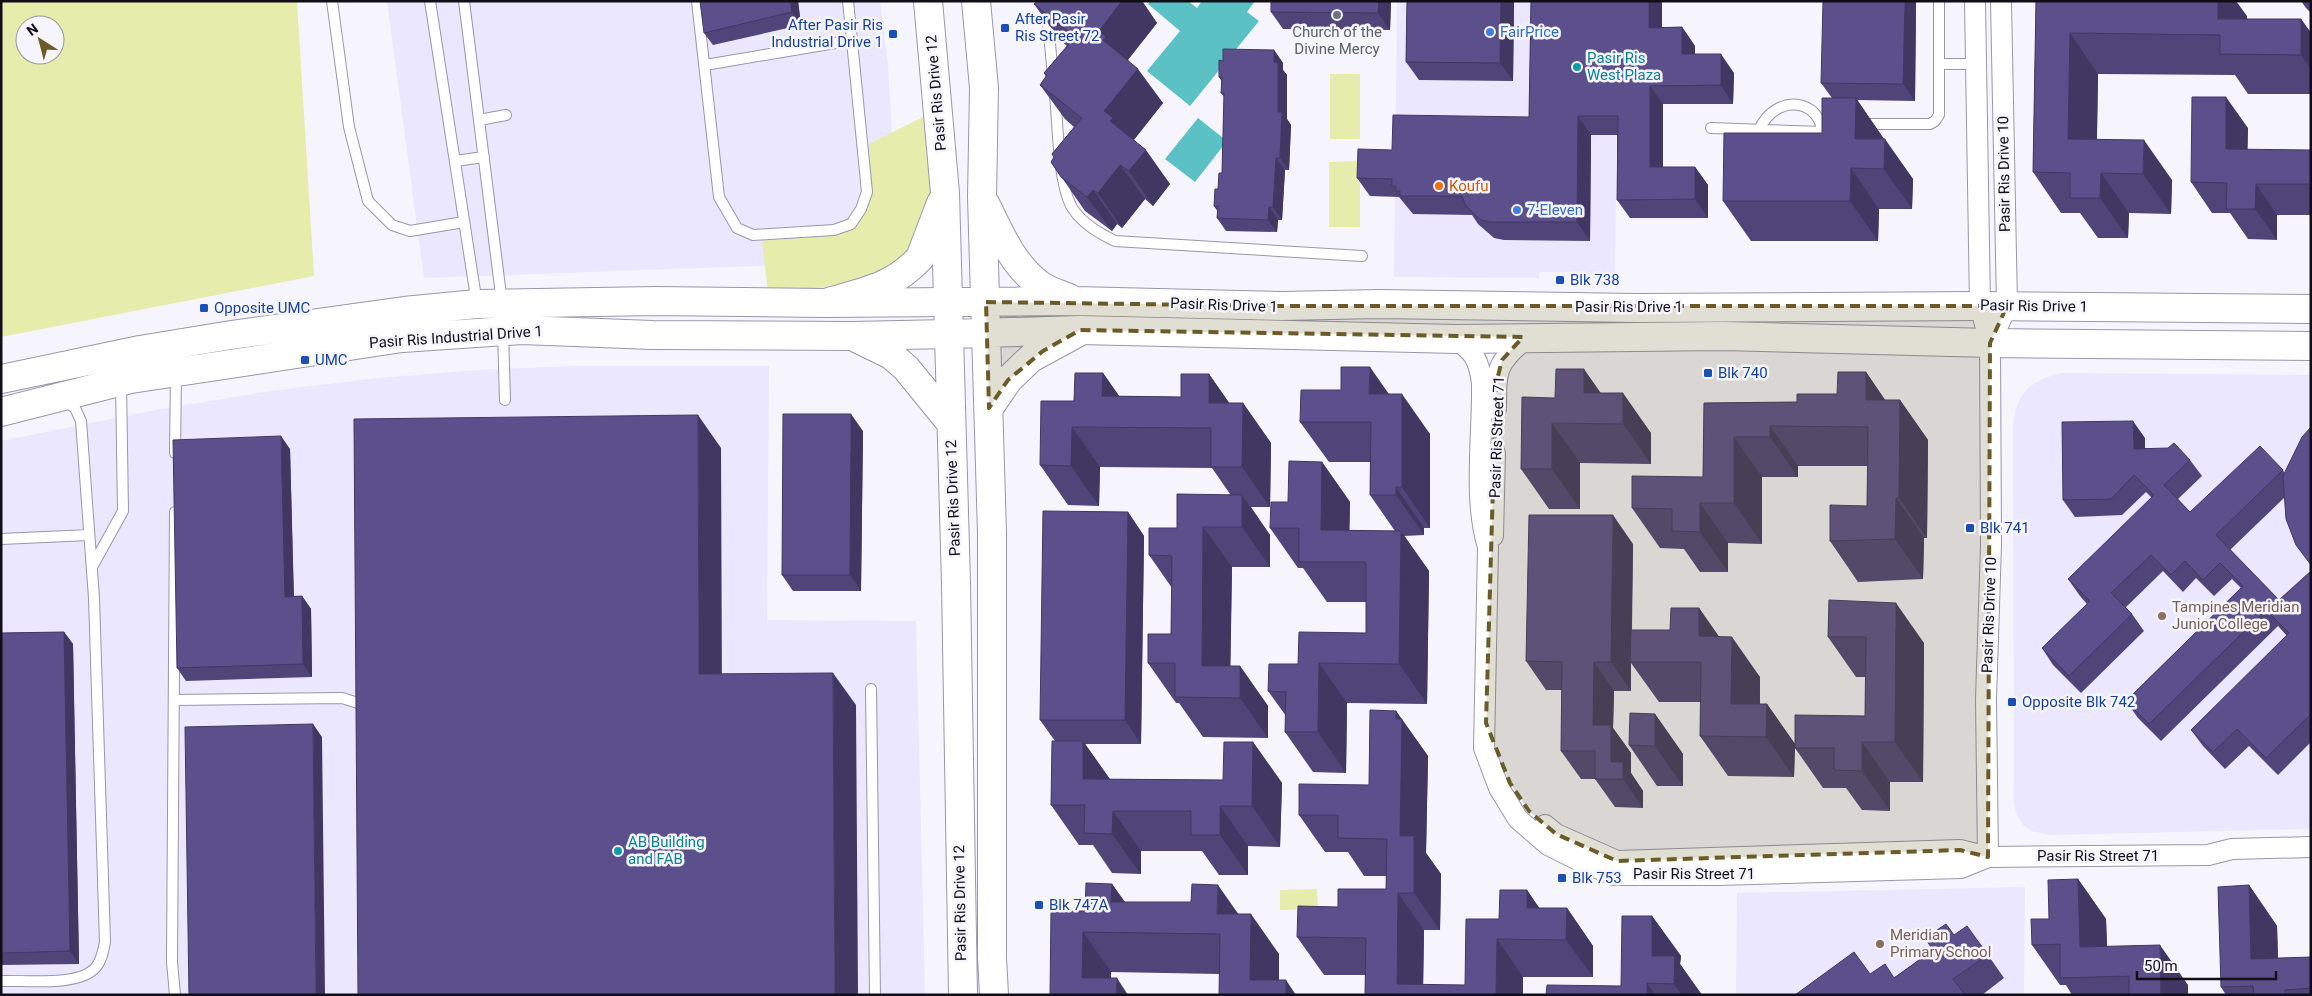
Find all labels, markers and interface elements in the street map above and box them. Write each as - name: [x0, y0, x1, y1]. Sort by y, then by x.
- marker: Church of the Divine Mercy: [1331, 9, 1343, 21]
- place label: After Pasir Ris Street 72: [1015, 10, 1100, 45]
- north arrow: [15, 15, 65, 65]
- place label: After Pasir Ris Industrial Drive 1: [771, 16, 883, 51]
- text: N: [24, 20, 41, 39]
- marker: After Pasir Ris Street 72: [999, 22, 1011, 34]
- place label: Church of the Divine Mercy: [1292, 23, 1382, 58]
- place label: FairPrice: [1500, 23, 1559, 41]
- marker: FairPrice: [1484, 26, 1496, 38]
- marker: After Pasir Ris Industrial Drive 1: [887, 28, 899, 40]
- street label: Pasir Ris Drive 12: [922, 34, 950, 152]
- place label: Pasir Ris West Plaza: [1587, 49, 1661, 84]
- marker: Pasir Ris West Plaza: [1571, 61, 1583, 73]
- street label: Pasir Ris Drive 10: [1994, 116, 2014, 232]
- place label: Koufu: [1449, 177, 1489, 195]
- marker: Koufu: [1433, 180, 1445, 192]
- place label: 7-Eleven: [1527, 201, 1583, 219]
- marker: 7-Eleven: [1511, 204, 1523, 216]
- place label: Blk 738: [1570, 271, 1620, 289]
- marker: Blk 738: [1554, 274, 1566, 286]
- street label: Pasir Ris Drive 1: [1170, 294, 1278, 316]
- street label: Pasir Ris Drive 1: [1980, 296, 2088, 316]
- street label: Pasir Ris Drive 1: [1575, 298, 1683, 316]
- place label: Opposite UMC: [214, 299, 311, 317]
- marker: Opposite UMC: [198, 302, 210, 314]
- street label: Pasir Ris Industrial Drive 1: [369, 322, 543, 352]
- place label: UMC: [315, 351, 348, 369]
- marker: UMC: [299, 354, 311, 366]
- place label: Blk 740: [1718, 364, 1768, 382]
- marker: Blk 740: [1702, 367, 1714, 379]
- street label: Pasir Ris Street 71: [1486, 376, 1508, 498]
- street label: Pasir Ris Drive 12: [942, 440, 964, 556]
- place label: Blk 741: [1980, 519, 2030, 537]
- marker: Blk 741: [1964, 522, 1976, 534]
- street label: Pasir Ris Drive 10: [1978, 557, 2000, 673]
- place label: Tampines Meridian Junior College: [2172, 598, 2300, 633]
- marker: Tampines Meridian Junior College: [2156, 610, 2168, 622]
- place label: Opposite Blk 742: [2022, 693, 2135, 711]
- marker: Opposite Blk 742: [2006, 696, 2018, 708]
- place label: AB Building and FAB: [628, 833, 705, 868]
- marker: AB Building and FAB: [612, 845, 624, 857]
- street label: Pasir Ris Drive 12: [950, 845, 970, 961]
- street label: Pasir Ris Street 71: [2037, 847, 2159, 865]
- street label: Pasir Ris Street 71: [1633, 865, 1755, 883]
- place label: Blk 753: [1572, 869, 1622, 887]
- marker: Blk 753: [1556, 872, 1568, 884]
- place label: Blk 747A: [1049, 896, 1109, 914]
- marker: Blk 747A: [1033, 899, 1045, 911]
- place label: Meridian Primary School: [1890, 926, 1991, 961]
- marker: Meridian Primary School: [1874, 938, 1886, 950]
- scale bar: [2137, 948, 2276, 980]
- text: 50 m: [2144, 957, 2178, 975]

